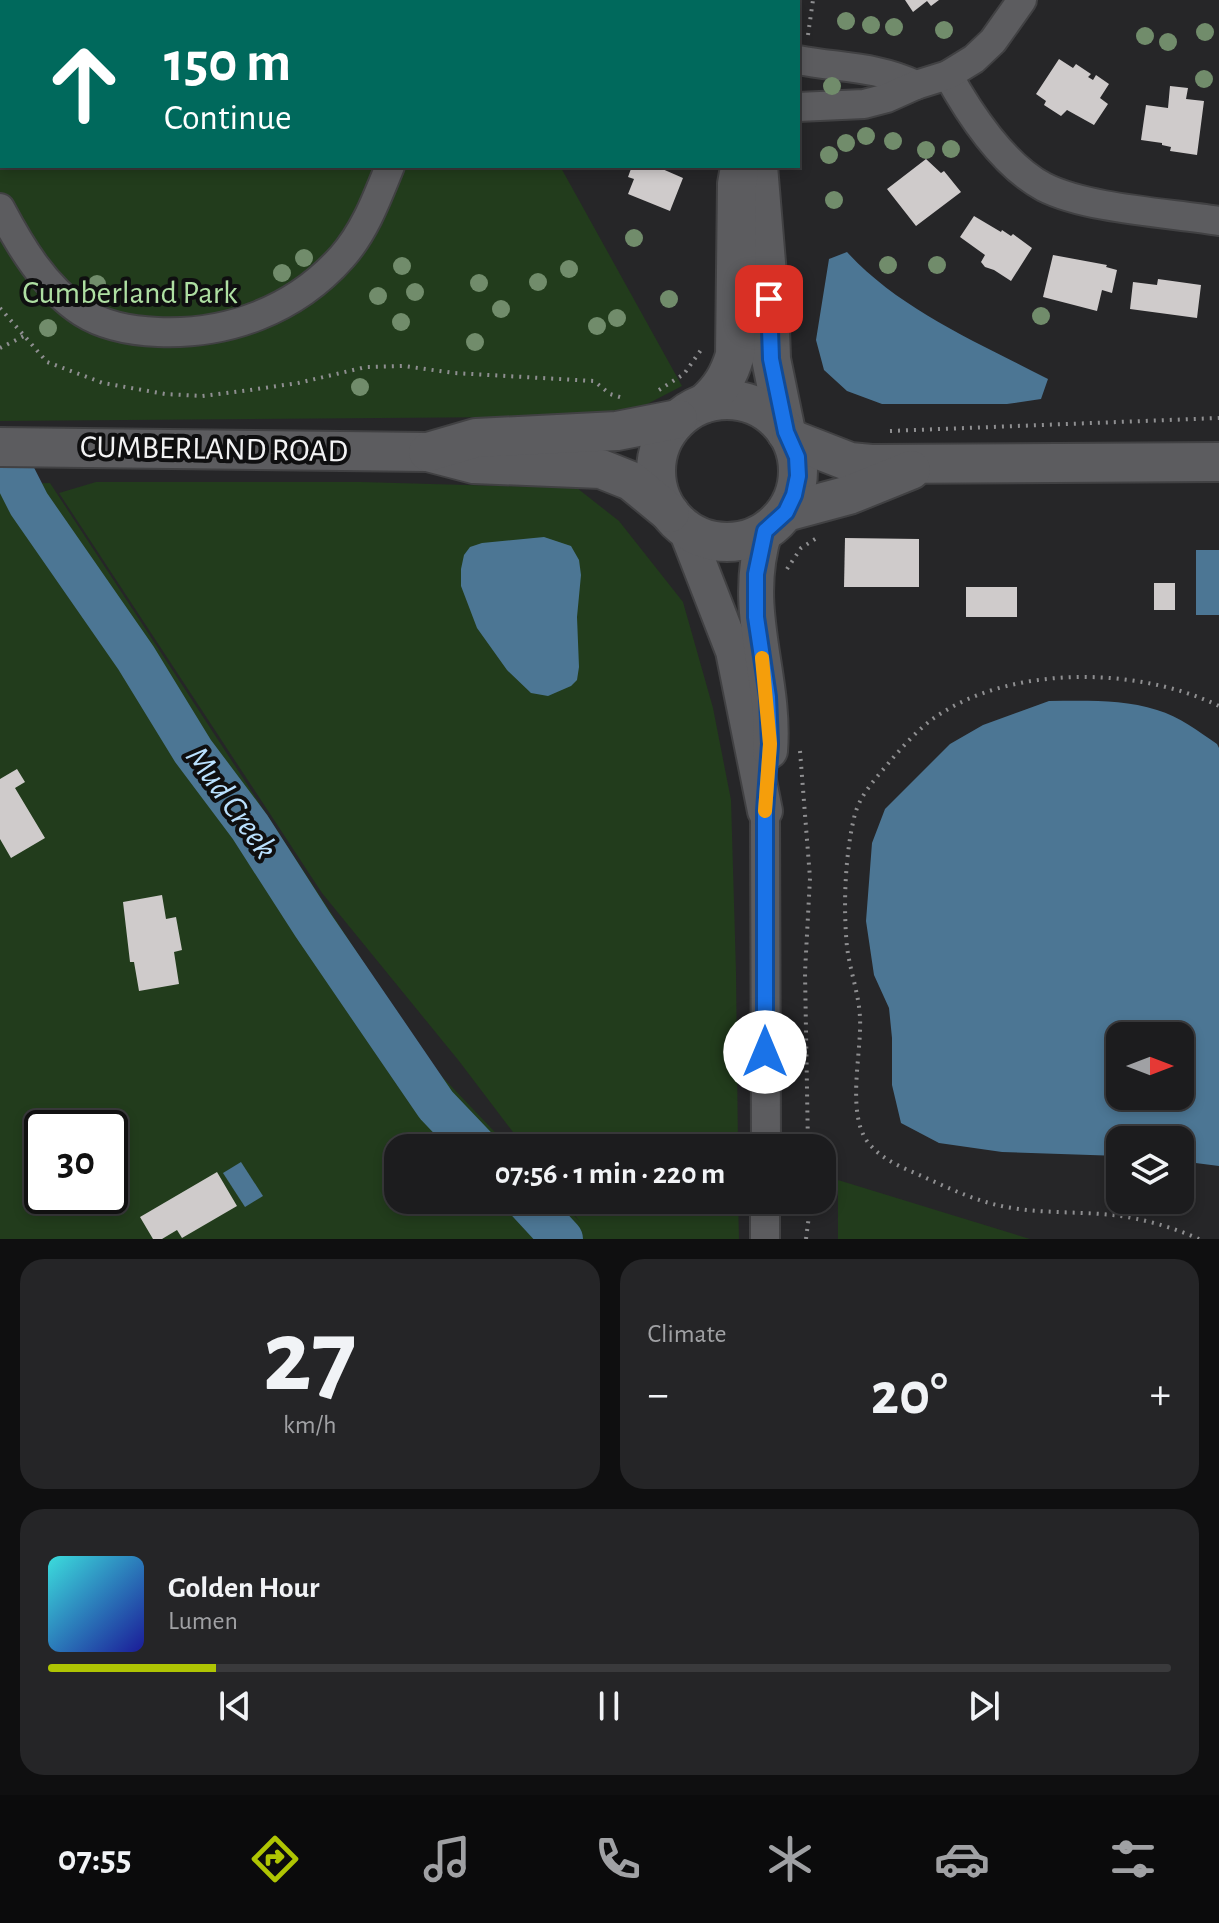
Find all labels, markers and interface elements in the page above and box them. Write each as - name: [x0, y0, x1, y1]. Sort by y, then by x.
- icon: ahead: [32, 32, 136, 136]
- text: 150 m: [164, 35, 291, 91]
- text: Continue: [164, 100, 292, 136]
- pin: [735, 265, 803, 333]
- park label: Cumberland Park: [22, 277, 238, 309]
- icon: arrive: [747, 277, 791, 321]
- street label: CUMBERLAND ROAD: [80, 431, 348, 467]
- water label: Mud Creek: [179, 741, 283, 865]
- position arrow: [723, 1010, 807, 1094]
- north arrow: [1106, 1022, 1194, 1110]
- map controls: [1106, 1022, 1194, 1214]
- speed limit sign: 30: [24, 1110, 128, 1214]
- button: layers: [1106, 1126, 1194, 1214]
- text: 07:56 · 1 min · 220 m: [495, 1159, 725, 1189]
- text: 27: [263, 1306, 357, 1410]
- text: Climate: [648, 1321, 726, 1347]
- text: 20°: [871, 1365, 948, 1425]
- text: −: [648, 1373, 669, 1417]
- text: +: [1150, 1373, 1171, 1417]
- text: km/h: [283, 1412, 337, 1438]
- text: Golden Hour: [168, 1573, 320, 1603]
- text: Lumen: [168, 1608, 238, 1634]
- icon: previous: [213, 1684, 257, 1728]
- icon: pause: [587, 1684, 631, 1728]
- icon: next: [962, 1684, 1006, 1728]
- icon: directions: [247, 1831, 303, 1887]
- icon: music: [419, 1831, 475, 1887]
- icon: phone: [590, 1831, 646, 1887]
- icon: climate: [762, 1831, 818, 1887]
- icon: car: [934, 1831, 990, 1887]
- icon: filters: [1105, 1831, 1161, 1887]
- text: 07:55: [58, 1841, 131, 1877]

